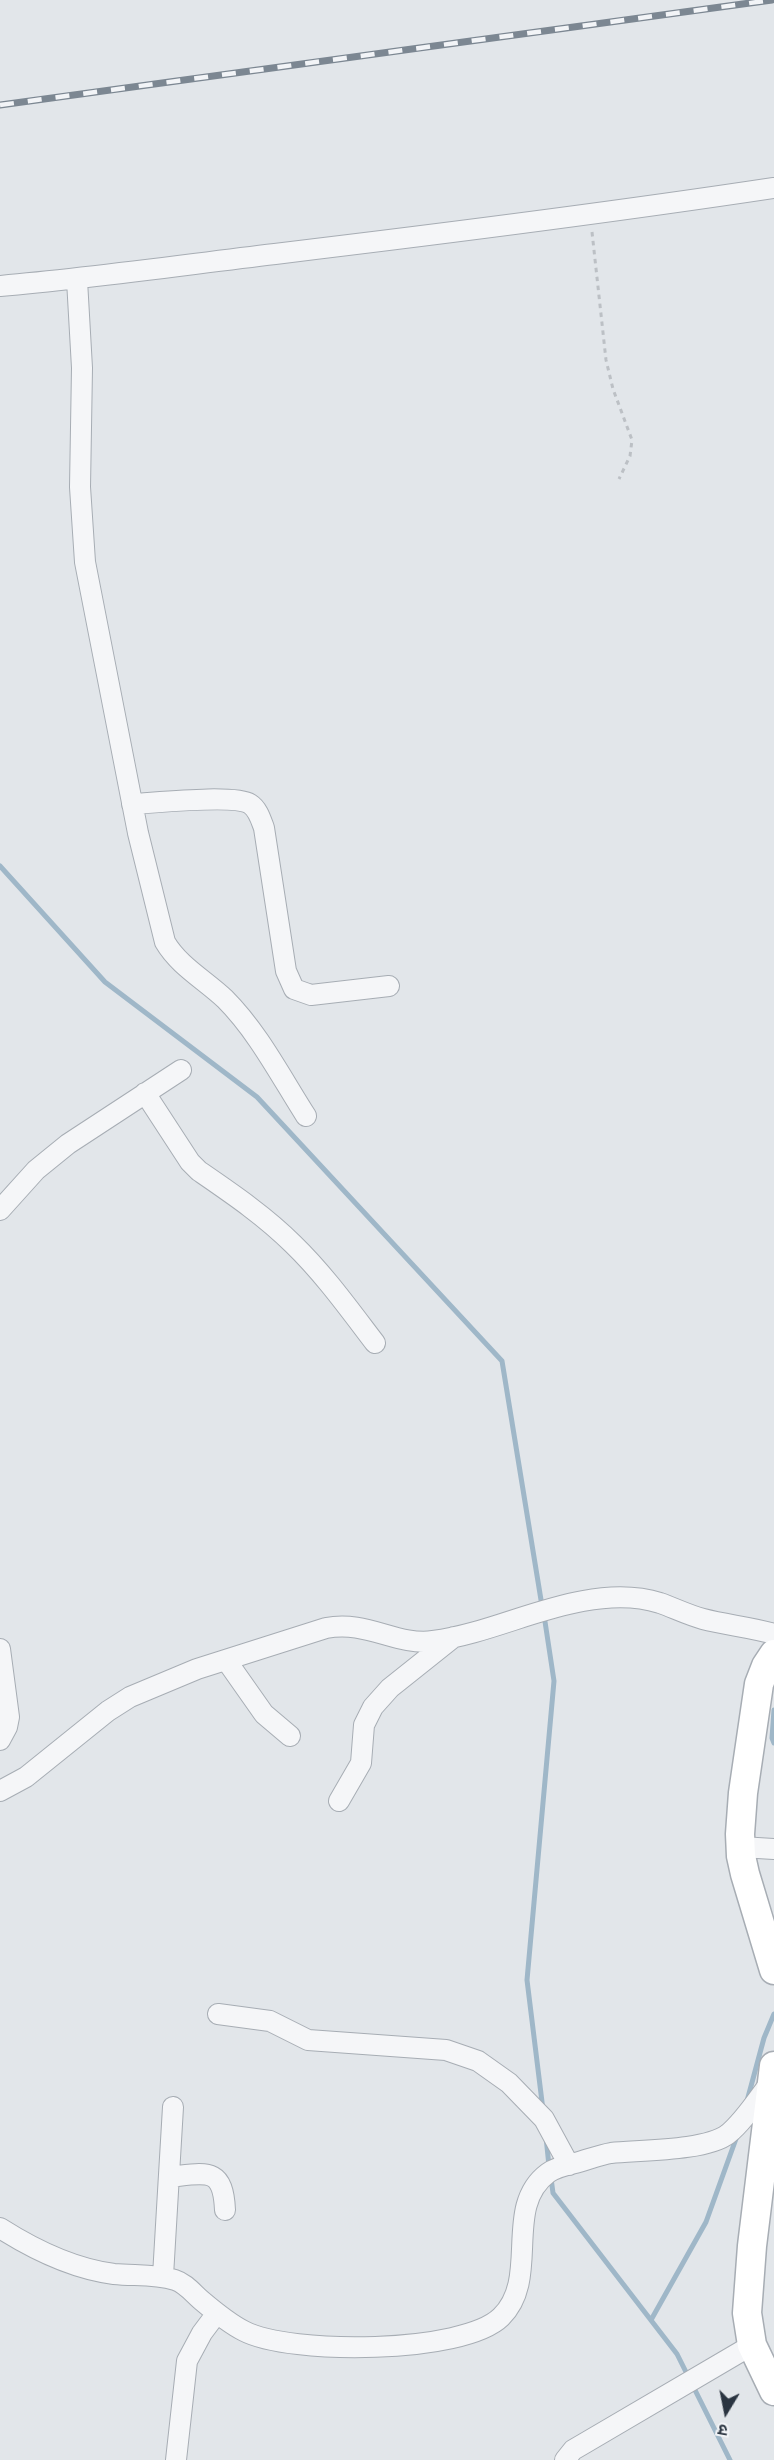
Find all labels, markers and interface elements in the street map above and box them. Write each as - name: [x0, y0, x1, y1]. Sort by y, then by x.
- north arrow: [696, 2382, 756, 2442]
- text: उ: [716, 2418, 729, 2441]

